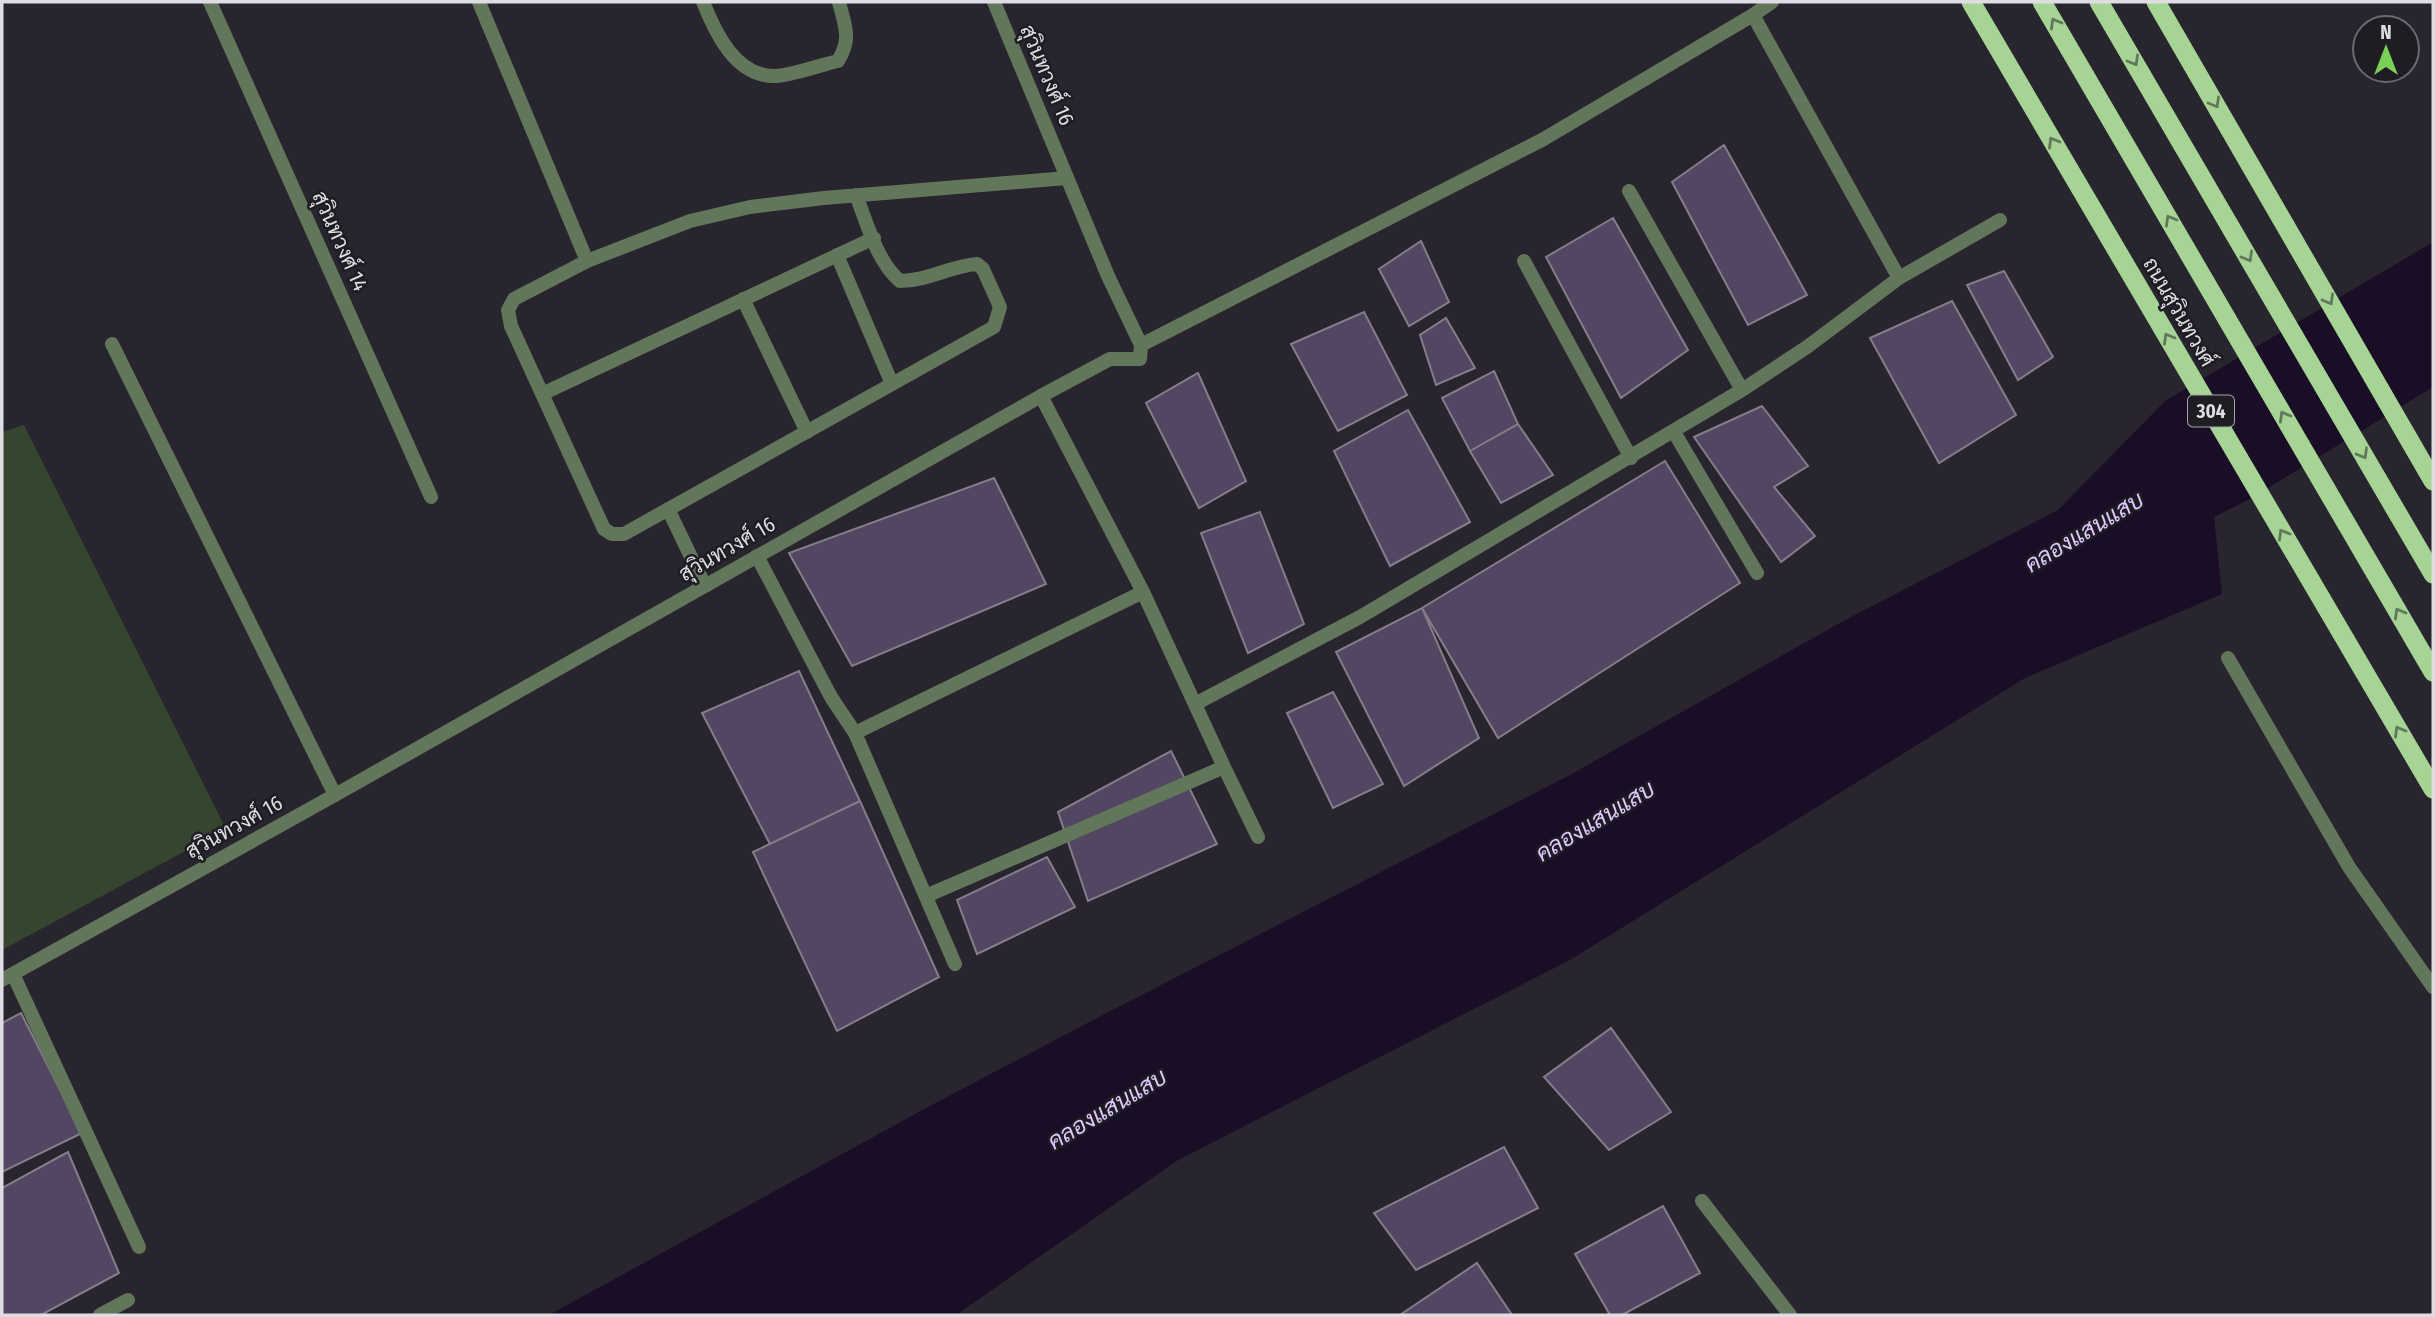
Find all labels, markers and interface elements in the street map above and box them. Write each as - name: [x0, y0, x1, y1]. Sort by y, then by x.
- north arrow: [2351, 14, 2421, 84]
- one-way arrow: [2050, 18, 2063, 31]
- street label: สุวินทวงศ์ 16: [1013, 20, 1081, 130]
- text: N: [2380, 21, 2392, 44]
- one-way arrow: [2125, 53, 2138, 66]
- one-way arrow: [2207, 96, 2220, 109]
- one-way arrow: [2048, 137, 2061, 150]
- street label: สุวินทวงศ์ 14: [306, 187, 374, 295]
- one-way arrow: [2165, 214, 2178, 227]
- one-way arrow: [2240, 250, 2253, 263]
- street label: ถนนสุวินทวงศ์: [2136, 252, 2222, 372]
- one-way arrow: [2321, 293, 2334, 306]
- one-way arrow: [2163, 333, 2176, 346]
- road number: 304: [2188, 396, 2234, 426]
- one-way arrow: [2279, 411, 2292, 424]
- one-way arrow: [2355, 446, 2368, 459]
- water label: คลองแสนแสบ: [2019, 485, 2149, 578]
- street label: สุวินทวงศ์ 16: [674, 510, 780, 588]
- one-way arrow: [2279, 529, 2292, 542]
- one-way arrow: [2394, 607, 2407, 620]
- one-way arrow: [2394, 725, 2407, 738]
- water label: คลองแสนแสบ: [1530, 774, 1660, 867]
- street label: สุวินทวงศ์ 16: [181, 789, 287, 865]
- water label: คลองแสนแสบ: [1042, 1062, 1172, 1155]

